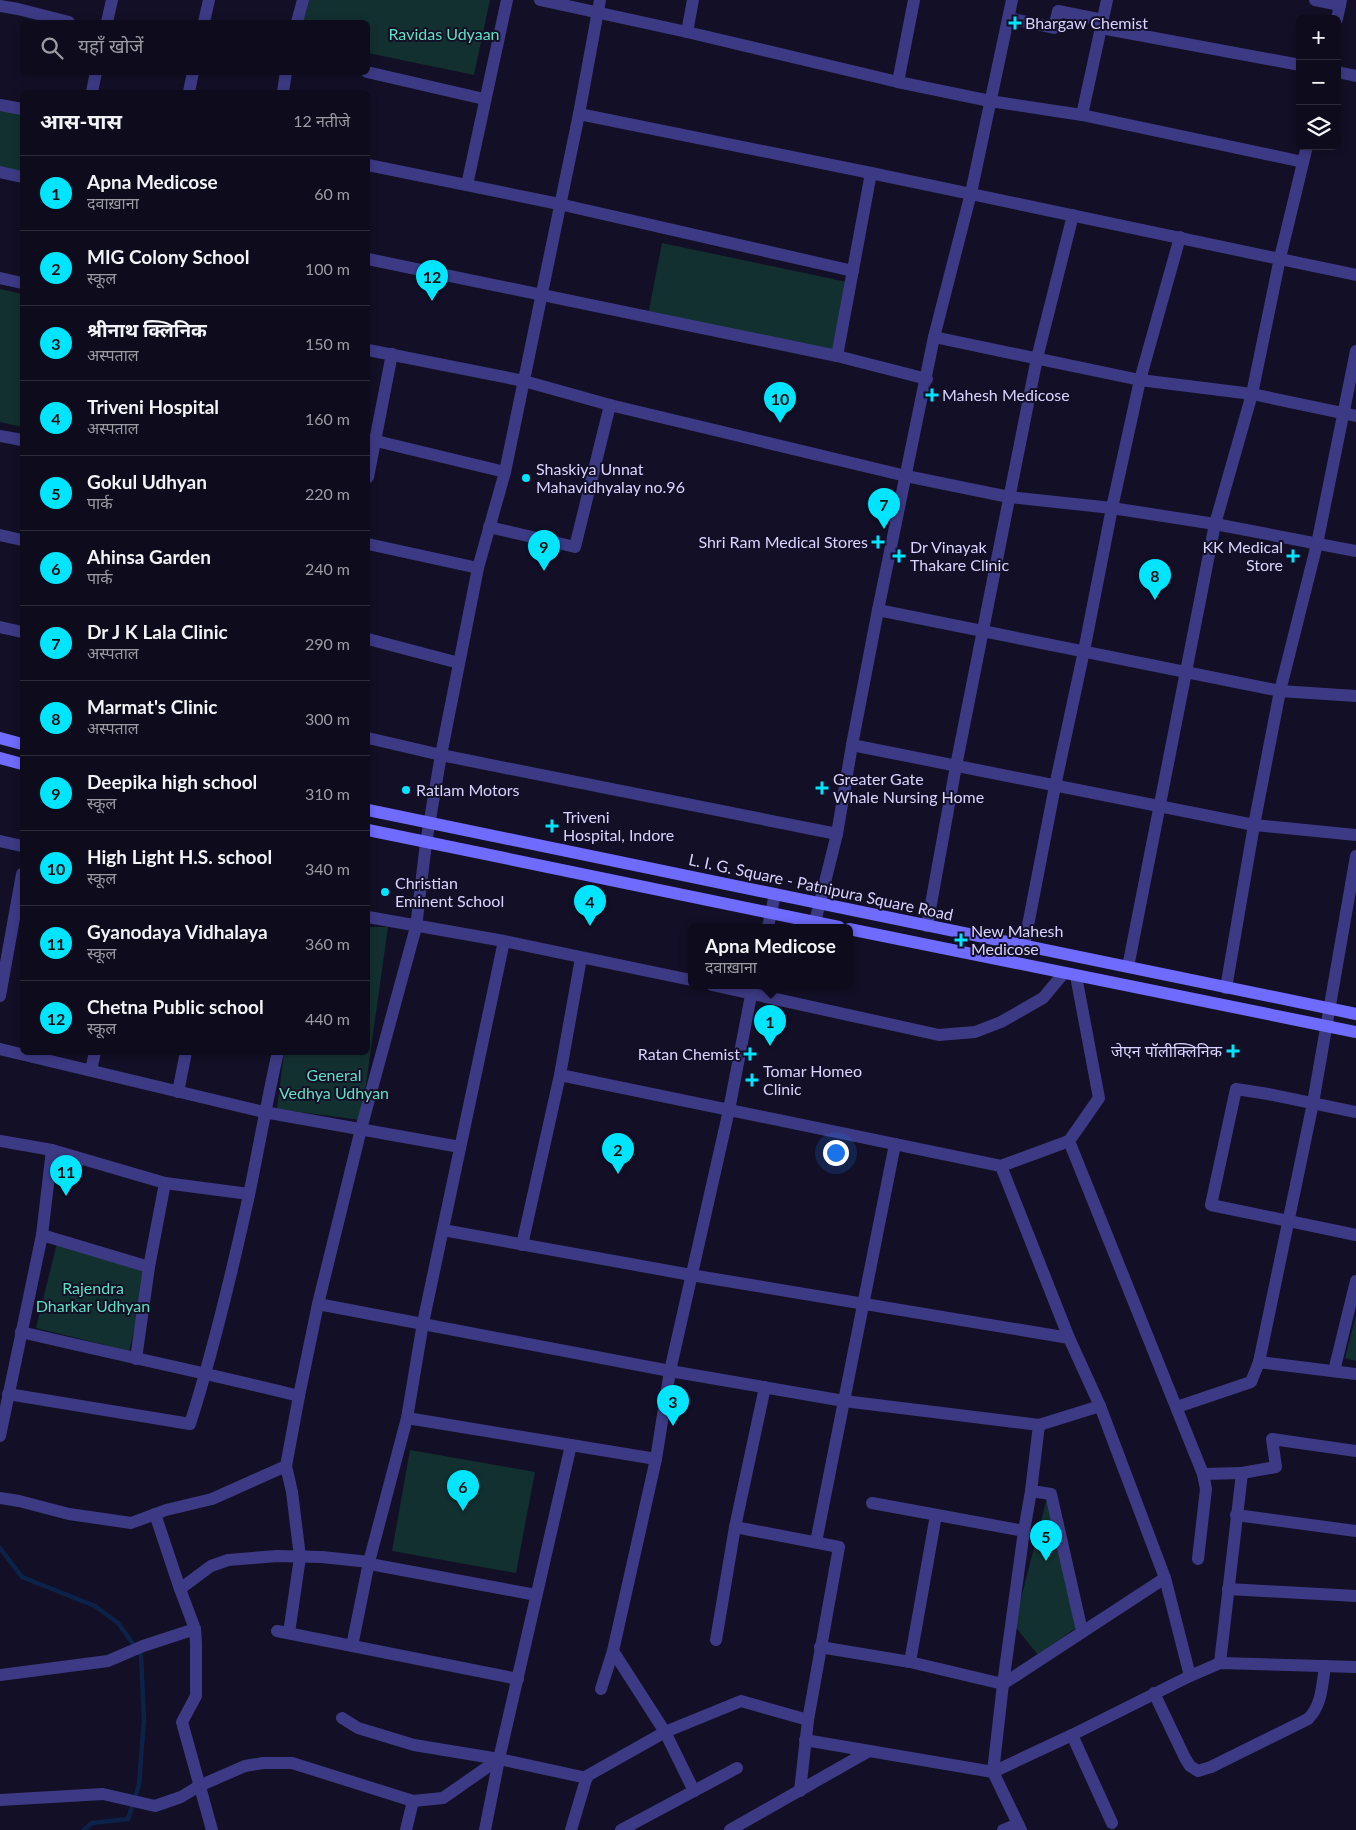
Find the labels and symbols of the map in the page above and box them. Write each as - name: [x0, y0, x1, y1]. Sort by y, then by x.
- place label: Bhargaw Chemist: [1025, 13, 1148, 32]
- marker: Bhargaw Chemist: [1009, 17, 1021, 29]
- park label: Ravidas Udyaan: [388, 24, 500, 43]
- pin: 12: [416, 260, 448, 301]
- pin: 10: [764, 382, 796, 423]
- place label: Mahesh Medicose: [942, 385, 1070, 404]
- marker: Mahesh Medicose: [926, 389, 938, 401]
- place label: Shaskiya Unnat Mahavidhyalay no.96: [536, 459, 685, 496]
- marker: Shaskiya Unnat Mahavidhyalay no.96: [520, 472, 532, 484]
- pin: 7: [868, 488, 900, 529]
- pin: 9: [528, 530, 560, 571]
- place label: Shri Ram Medical Stores: [698, 532, 868, 551]
- marker: Shri Ram Medical Stores: [872, 536, 884, 548]
- place label: Dr Vinayak Thakare Clinic: [910, 537, 1009, 574]
- place label: KK Medical Store: [1202, 537, 1283, 574]
- marker: Dr Vinayak Thakare Clinic: [892, 549, 906, 563]
- marker: KK Medical Store: [1287, 550, 1299, 562]
- pin: 8: [1139, 559, 1171, 600]
- place label: Greater Gate Whale Nursing Home: [833, 769, 984, 806]
- place label: Ratlam Motors: [416, 780, 520, 799]
- marker: Greater Gate Whale Nursing Home: [815, 781, 829, 795]
- marker: Ratlam Motors: [400, 784, 412, 796]
- place label: Triveni Hospital, Indore: [563, 807, 674, 844]
- marker: Triveni Hospital, Indore: [545, 819, 559, 833]
- street label: L. I. G. Square - Patnipura Square Road: [687, 849, 955, 924]
- place label: Christian Eminent School: [395, 873, 504, 910]
- pin: 4: [574, 885, 606, 926]
- marker: Christian Eminent School: [379, 886, 391, 898]
- place label: New Mahesh Medicose: [971, 921, 1063, 958]
- marker: New Mahesh Medicose: [955, 934, 967, 946]
- pin: 1: [754, 1005, 786, 1046]
- place label: जेएन पॉलीक्लिनिक: [1111, 1041, 1223, 1060]
- place label: Ratan Chemist: [638, 1044, 740, 1063]
- marker: जेएन पॉलीक्लिनिक: [1226, 1044, 1240, 1058]
- marker: Ratan Chemist: [744, 1048, 756, 1060]
- place label: Tomar Homeo Clinic: [763, 1061, 862, 1098]
- park label: General Vedhya Udhyan: [279, 1065, 389, 1102]
- marker: Tomar Homeo Clinic: [745, 1073, 759, 1087]
- pin: 2: [602, 1133, 634, 1174]
- your location: [823, 1140, 849, 1166]
- pin: 11: [50, 1155, 82, 1196]
- park label: Rajendra Dharkar Udhyan: [36, 1278, 150, 1315]
- pin: 3: [657, 1385, 689, 1426]
- pin: 6: [447, 1470, 479, 1511]
- pin: 5: [1030, 1520, 1062, 1561]

